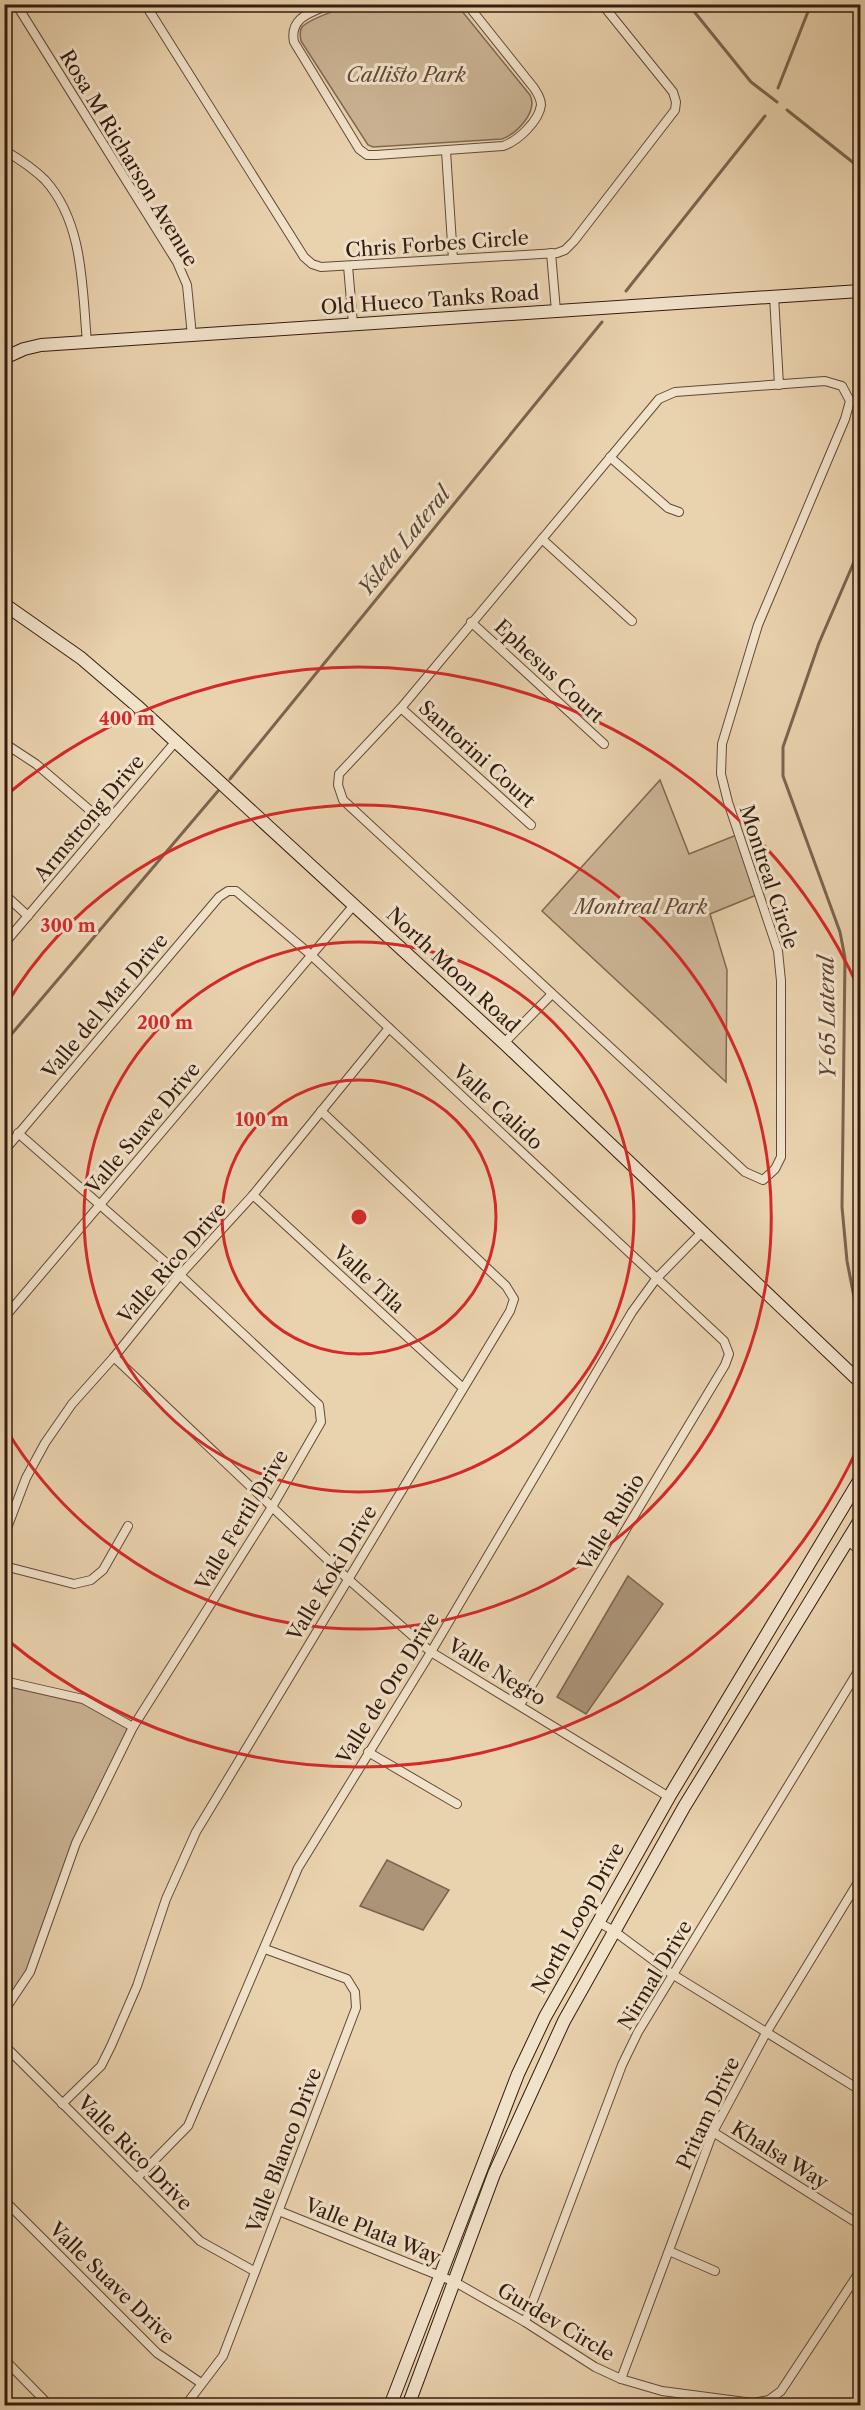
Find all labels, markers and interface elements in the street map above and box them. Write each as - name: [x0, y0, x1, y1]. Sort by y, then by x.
- street label: Rosa M Richarson Avenue: [55, 45, 203, 271]
- park label: Callisto Park: [346, 63, 466, 87]
- street label: Chris Forbes Circle: [344, 226, 530, 262]
- street label: Old Hueco Tanks Road: [320, 280, 540, 320]
- water label: Ysleta Lateral: [352, 480, 457, 601]
- street label: Ephesus Court: [489, 614, 609, 728]
- street label: Santorini Court: [414, 695, 540, 813]
- text: 400 m: [99, 708, 155, 730]
- street label: Armstrong Drive: [28, 750, 149, 887]
- street label: Montreal Circle: [734, 802, 804, 952]
- park label: Montreal Park: [573, 895, 708, 919]
- street label: North Moon Road: [381, 902, 525, 1038]
- text: 300 m: [40, 915, 96, 937]
- street label: Valle del Mar Drive: [37, 929, 173, 1084]
- water label: Y-65 Lateral: [813, 953, 841, 1079]
- text: 200 m: [137, 1012, 193, 1034]
- street label: Valle Suave Drive: [80, 1057, 205, 1200]
- street label: Valle Calido: [447, 1059, 548, 1155]
- text: 100 m: [235, 1109, 289, 1131]
- street label: Valle Rico Drive: [112, 1198, 231, 1329]
- centre of rings: [349, 1207, 369, 1227]
- street label: Valle Tila: [328, 1239, 410, 1318]
- street label: Valle Fertil Drive: [190, 1445, 293, 1596]
- street label: Valle Rubio: [572, 1469, 649, 1576]
- street label: Valle Koki Drive: [282, 1501, 382, 1646]
- street label: Valle de Oro Drive: [331, 1608, 444, 1769]
- street label: Valle Negro: [443, 1633, 550, 1711]
- street label: North Loop Drive: [527, 1838, 629, 1998]
- street label: Nirmal Drive: [613, 1916, 697, 2034]
- street label: Pritam Drive: [671, 2053, 745, 2173]
- street label: Valle Blanco Drive: [241, 2064, 326, 2237]
- street label: Valle Rico Drive: [72, 2090, 197, 2215]
- street label: Khalsa Way: [727, 2116, 833, 2195]
- street label: Valle Plata Way: [301, 2192, 445, 2270]
- street label: Valle Suave Drive: [44, 2216, 180, 2349]
- street label: Gurdev Circle: [493, 2278, 619, 2366]

